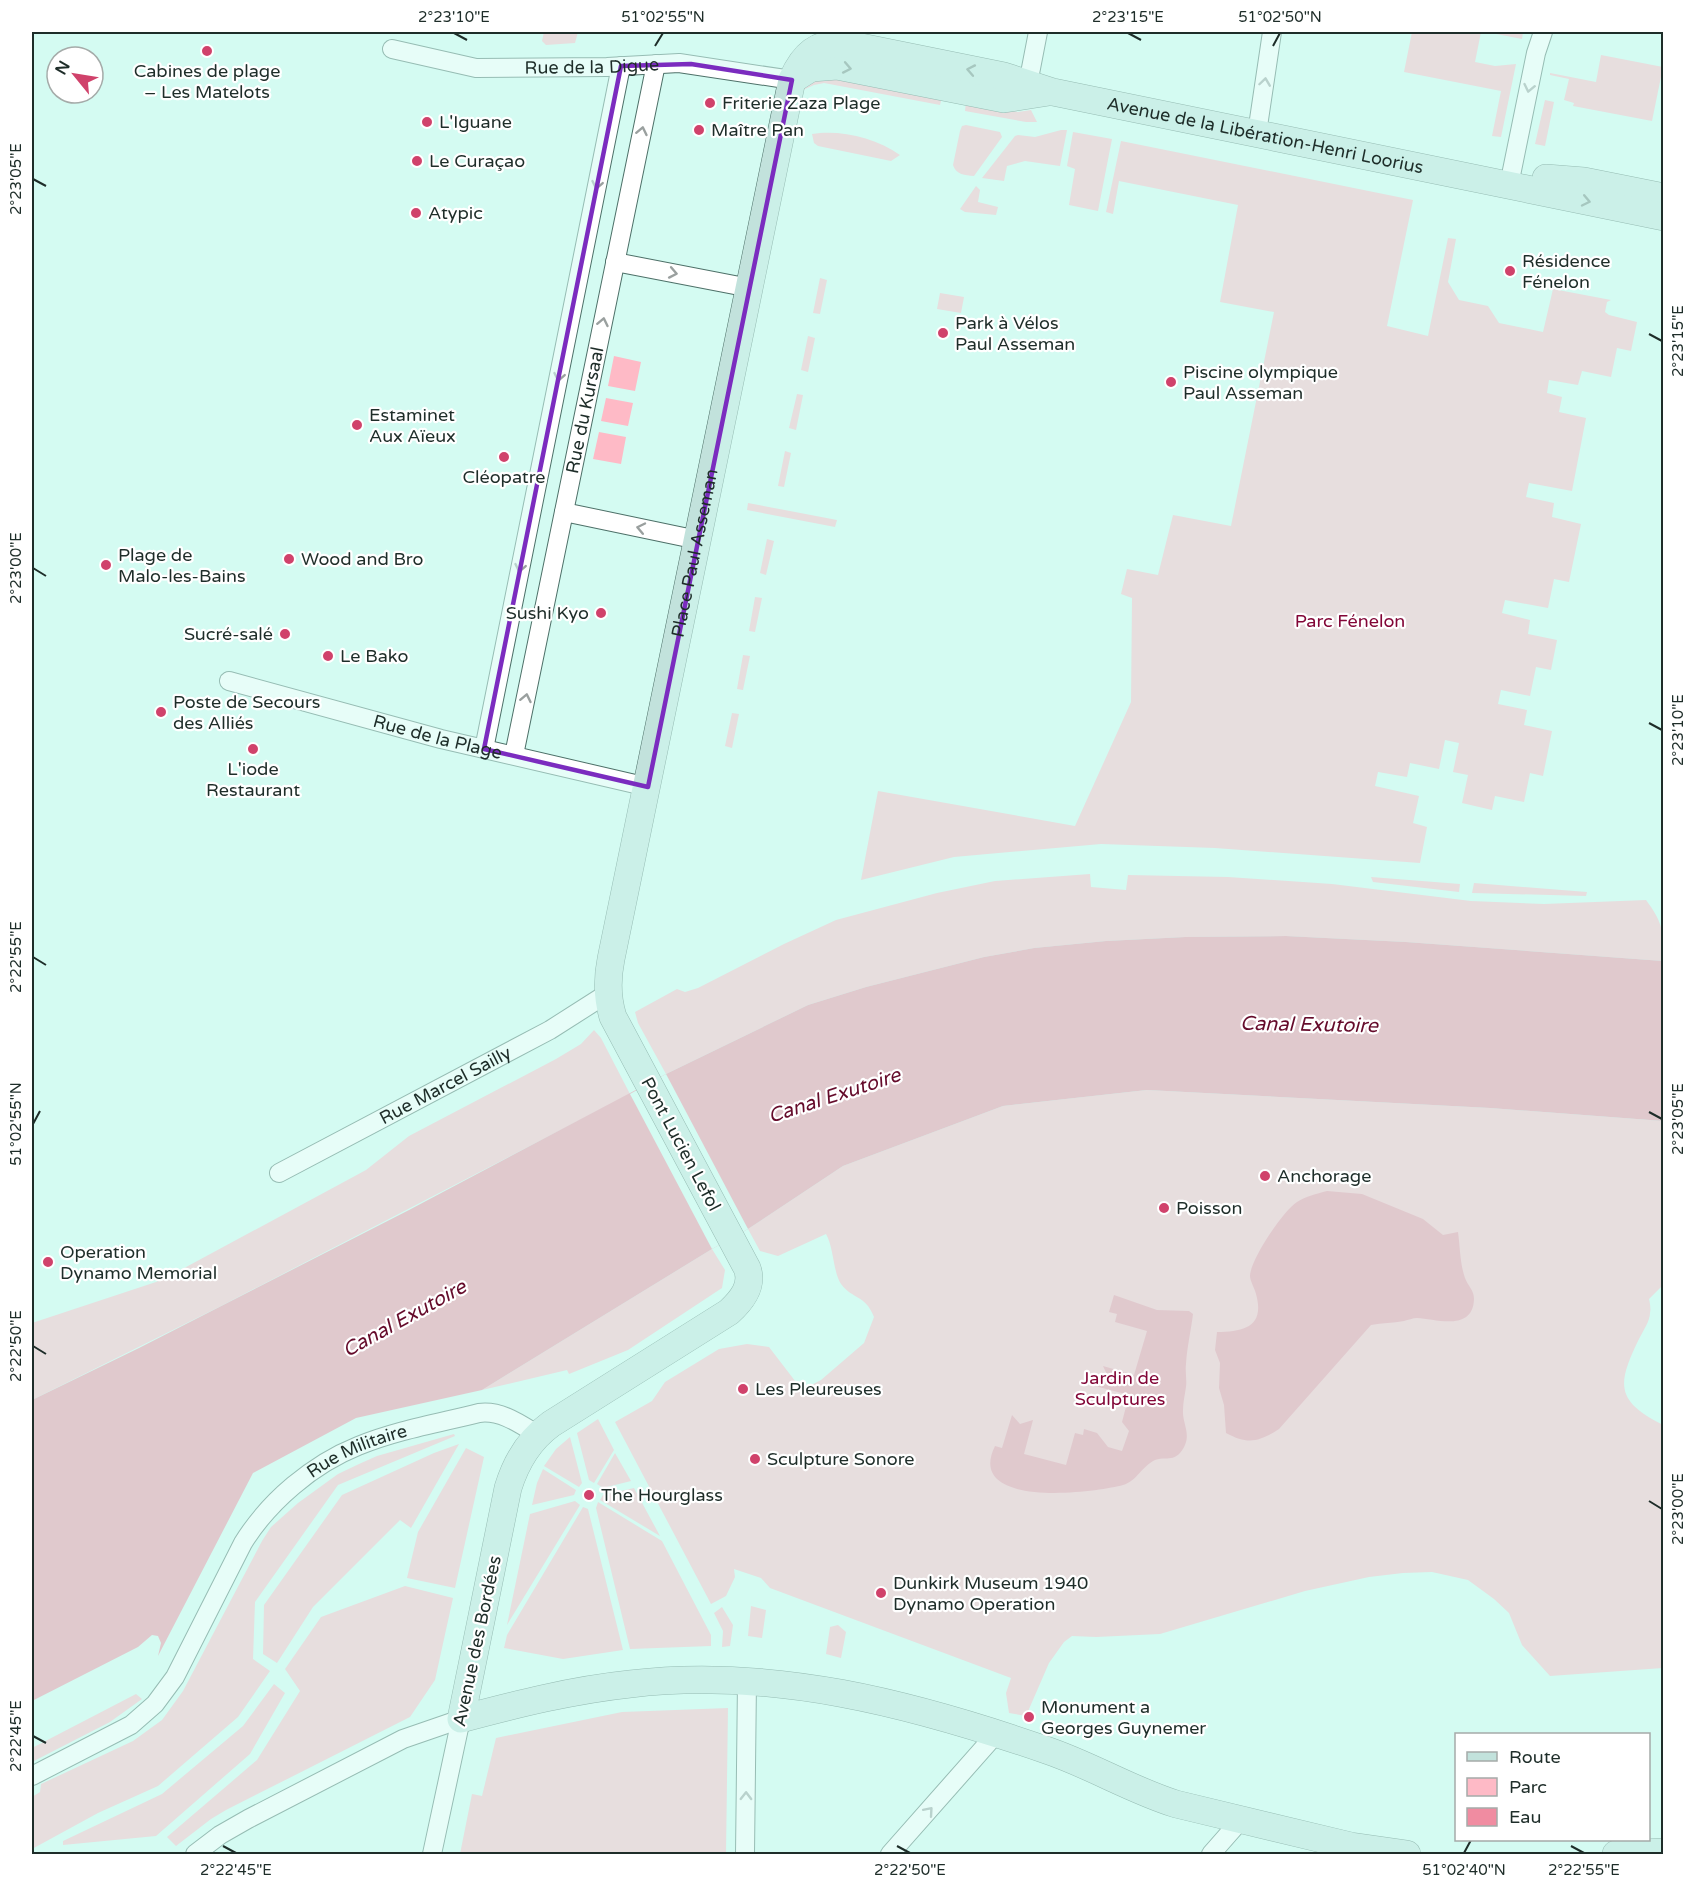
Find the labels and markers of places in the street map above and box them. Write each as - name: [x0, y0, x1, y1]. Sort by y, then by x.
- marker: Cabines de plage – Les Matelots: [200, 44, 214, 58]
- place label: Cabines de plage – Les Matelots: [134, 60, 280, 103]
- place label: Friterie Zaza Plage: [722, 92, 881, 114]
- marker: Friterie Zaza Plage: [703, 96, 717, 110]
- place label: L'Iguane: [439, 111, 512, 133]
- marker: L'Iguane: [420, 115, 434, 129]
- place label: Maître Pan: [711, 119, 804, 141]
- marker: Maître Pan: [692, 123, 706, 137]
- place label: Le Curaçao: [429, 150, 525, 172]
- marker: Le Curaçao: [410, 154, 424, 168]
- place label: Atypic: [428, 202, 483, 224]
- marker: Atypic: [409, 206, 423, 220]
- place label: Résidence Fénelon: [1522, 250, 1610, 293]
- marker: Résidence Fénelon: [1503, 264, 1517, 278]
- place label: Park à Vélos Paul Asseman: [955, 312, 1075, 355]
- marker: Park à Vélos Paul Asseman: [936, 326, 950, 340]
- place label: Piscine olympique Paul Asseman: [1183, 361, 1338, 404]
- marker: Piscine olympique Paul Asseman: [1164, 375, 1178, 389]
- place label: Estaminet Aux Aïeux: [369, 404, 456, 447]
- marker: Estaminet Aux Aïeux: [350, 418, 364, 432]
- marker: Cléopatre: [497, 450, 511, 464]
- place label: Cléopatre: [462, 466, 546, 488]
- place label: Plage de Malo-les-Bains: [118, 544, 246, 587]
- place label: Wood and Bro: [301, 548, 423, 570]
- marker: Wood and Bro: [282, 552, 296, 566]
- marker: Plage de Malo-les-Bains: [99, 558, 113, 572]
- place label: Sushi Kyo: [506, 602, 589, 624]
- marker: Sushi Kyo: [594, 606, 608, 620]
- place label: Sucré-salé: [184, 623, 273, 645]
- marker: Sucré-salé: [278, 627, 292, 641]
- place label: Le Bako: [340, 645, 408, 667]
- marker: Le Bako: [321, 649, 335, 663]
- place label: Poste de Secours des Alliés: [173, 691, 320, 734]
- marker: Poste de Secours des Alliés: [154, 705, 168, 719]
- marker: L'iode Restaurant: [246, 742, 260, 756]
- place label: L'iode Restaurant: [206, 758, 300, 801]
- place label: Anchorage: [1277, 1165, 1371, 1187]
- marker: Anchorage: [1258, 1169, 1272, 1183]
- place label: Poisson: [1176, 1197, 1242, 1219]
- marker: Poisson: [1157, 1201, 1171, 1215]
- place label: Operation Dynamo Memorial: [60, 1241, 217, 1284]
- marker: Operation Dynamo Memorial: [41, 1255, 55, 1269]
- place label: Les Pleureuses: [755, 1378, 882, 1400]
- marker: Les Pleureuses: [736, 1382, 750, 1396]
- place label: Sculpture Sonore: [767, 1448, 915, 1470]
- marker: Sculpture Sonore: [748, 1452, 762, 1466]
- place label: The Hourglass: [601, 1484, 723, 1506]
- marker: The Hourglass: [582, 1488, 596, 1502]
- place label: Dunkirk Museum 1940 Dynamo Operation: [893, 1572, 1088, 1615]
- marker: Dunkirk Museum 1940 Dynamo Operation: [874, 1586, 888, 1600]
- place label: Monument a Georges Guynemer: [1041, 1696, 1206, 1739]
- marker: Monument a Georges Guynemer: [1022, 1710, 1036, 1724]

